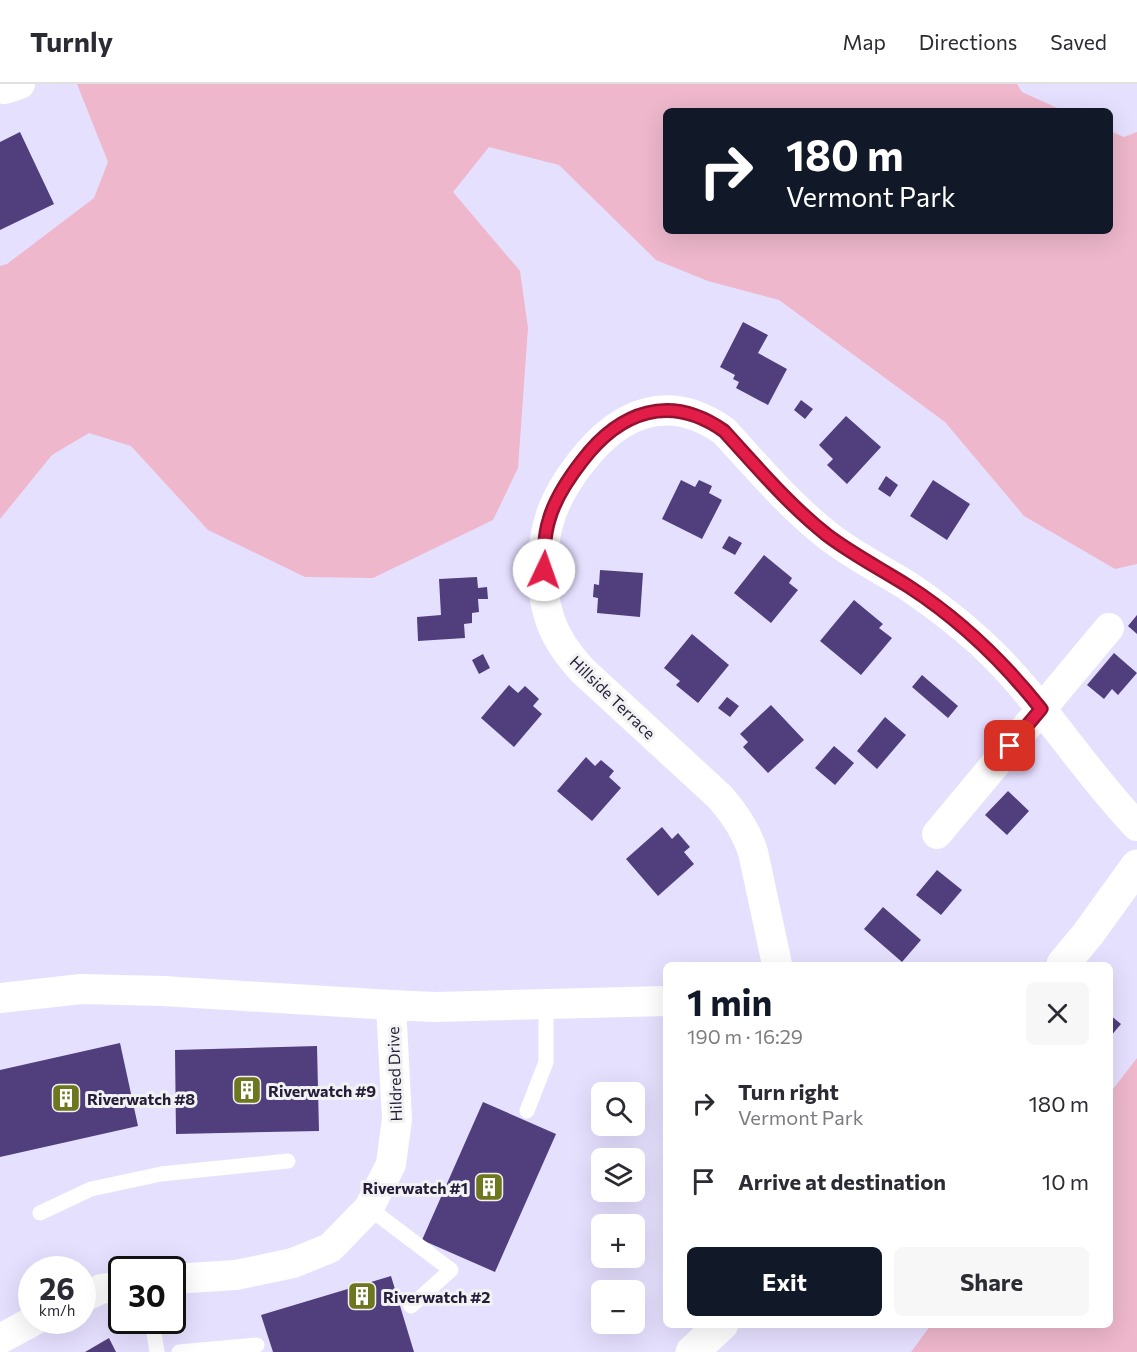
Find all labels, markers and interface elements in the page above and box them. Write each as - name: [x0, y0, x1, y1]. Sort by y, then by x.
- text: Turnly: [30, 24, 113, 58]
- text: Map: [843, 29, 886, 54]
- text: Directions: [919, 29, 1017, 54]
- text: Saved: [1050, 29, 1107, 54]
- text: 180 m: [786, 128, 904, 180]
- icon: right: [687, 132, 765, 210]
- text: Vermont Park: [786, 180, 956, 213]
- position arrow: [512, 538, 576, 602]
- street label: Hillside Terrace: [566, 652, 660, 742]
- pin: [984, 720, 1035, 771]
- icon: arrive: [993, 729, 1026, 762]
- text: 1 min: [687, 979, 772, 1023]
- button: close: [1026, 982, 1089, 1045]
- text: 190 m · 16:29: [687, 1024, 803, 1048]
- street label: Hildred Drive: [383, 1026, 405, 1122]
- building icon: Riverwatch #9: [231, 1074, 263, 1106]
- text: Turn right: [738, 1078, 839, 1105]
- place label: Riverwatch #9: [268, 1081, 376, 1100]
- building icon: Riverwatch #8: [50, 1082, 82, 1114]
- map controls: [591, 1082, 645, 1334]
- button: search: [591, 1082, 645, 1136]
- icon: right: [687, 1087, 720, 1120]
- place label: Riverwatch #8: [87, 1089, 195, 1108]
- text: 180 m: [1028, 1090, 1089, 1117]
- text: Vermont Park: [738, 1105, 864, 1129]
- button: layers: [591, 1148, 645, 1202]
- icon: arrive: [687, 1165, 720, 1198]
- text: Arrive at destination: [738, 1168, 946, 1195]
- text: 10 m: [1042, 1168, 1089, 1195]
- building icon: Riverwatch #1: [473, 1171, 505, 1203]
- place label: Riverwatch #1: [362, 1178, 468, 1197]
- button: +: [591, 1214, 645, 1268]
- button: Exit: [687, 1247, 882, 1316]
- button: Share: [894, 1247, 1089, 1316]
- speed limit sign: 30: [108, 1256, 186, 1334]
- text: 26: [39, 1269, 75, 1306]
- building icon: Riverwatch #2: [346, 1280, 378, 1312]
- button: −: [591, 1280, 645, 1334]
- place label: Riverwatch #2: [383, 1287, 490, 1306]
- text: km/h: [39, 1301, 75, 1319]

